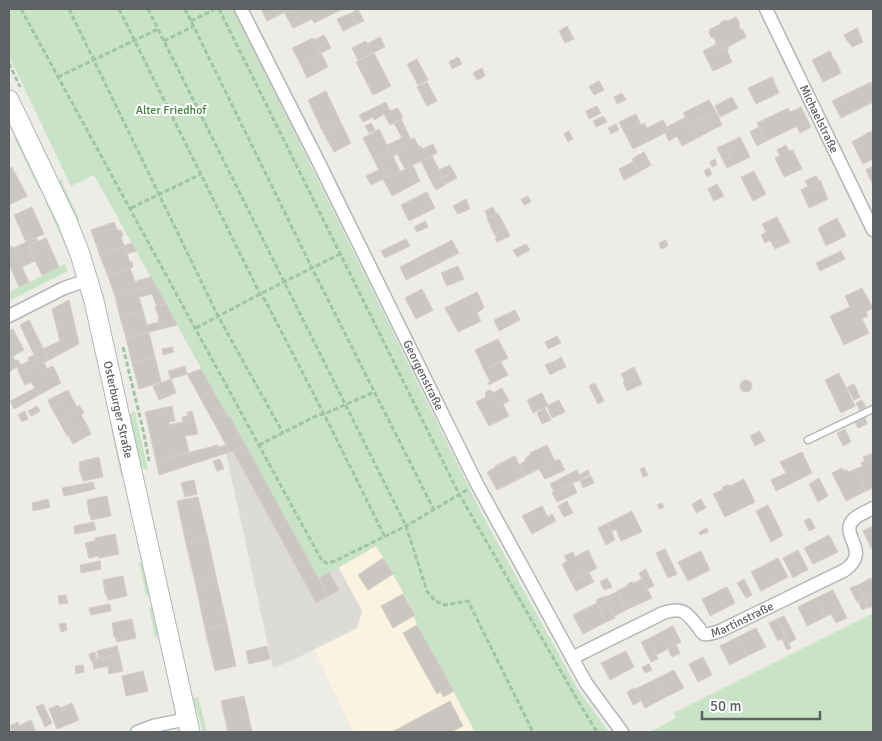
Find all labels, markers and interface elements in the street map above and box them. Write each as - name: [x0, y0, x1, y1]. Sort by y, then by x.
- street label: Michaelstraße: [796, 82, 842, 156]
- park label: Alter Friedhof: [136, 103, 207, 118]
- street label: Georgenstraße: [399, 338, 447, 413]
- street label: Osterburger Straße: [100, 360, 136, 460]
- street label: Martinstraße: [709, 599, 776, 641]
- scale bar: [702, 688, 820, 720]
- text: 50 m: [710, 697, 741, 715]

